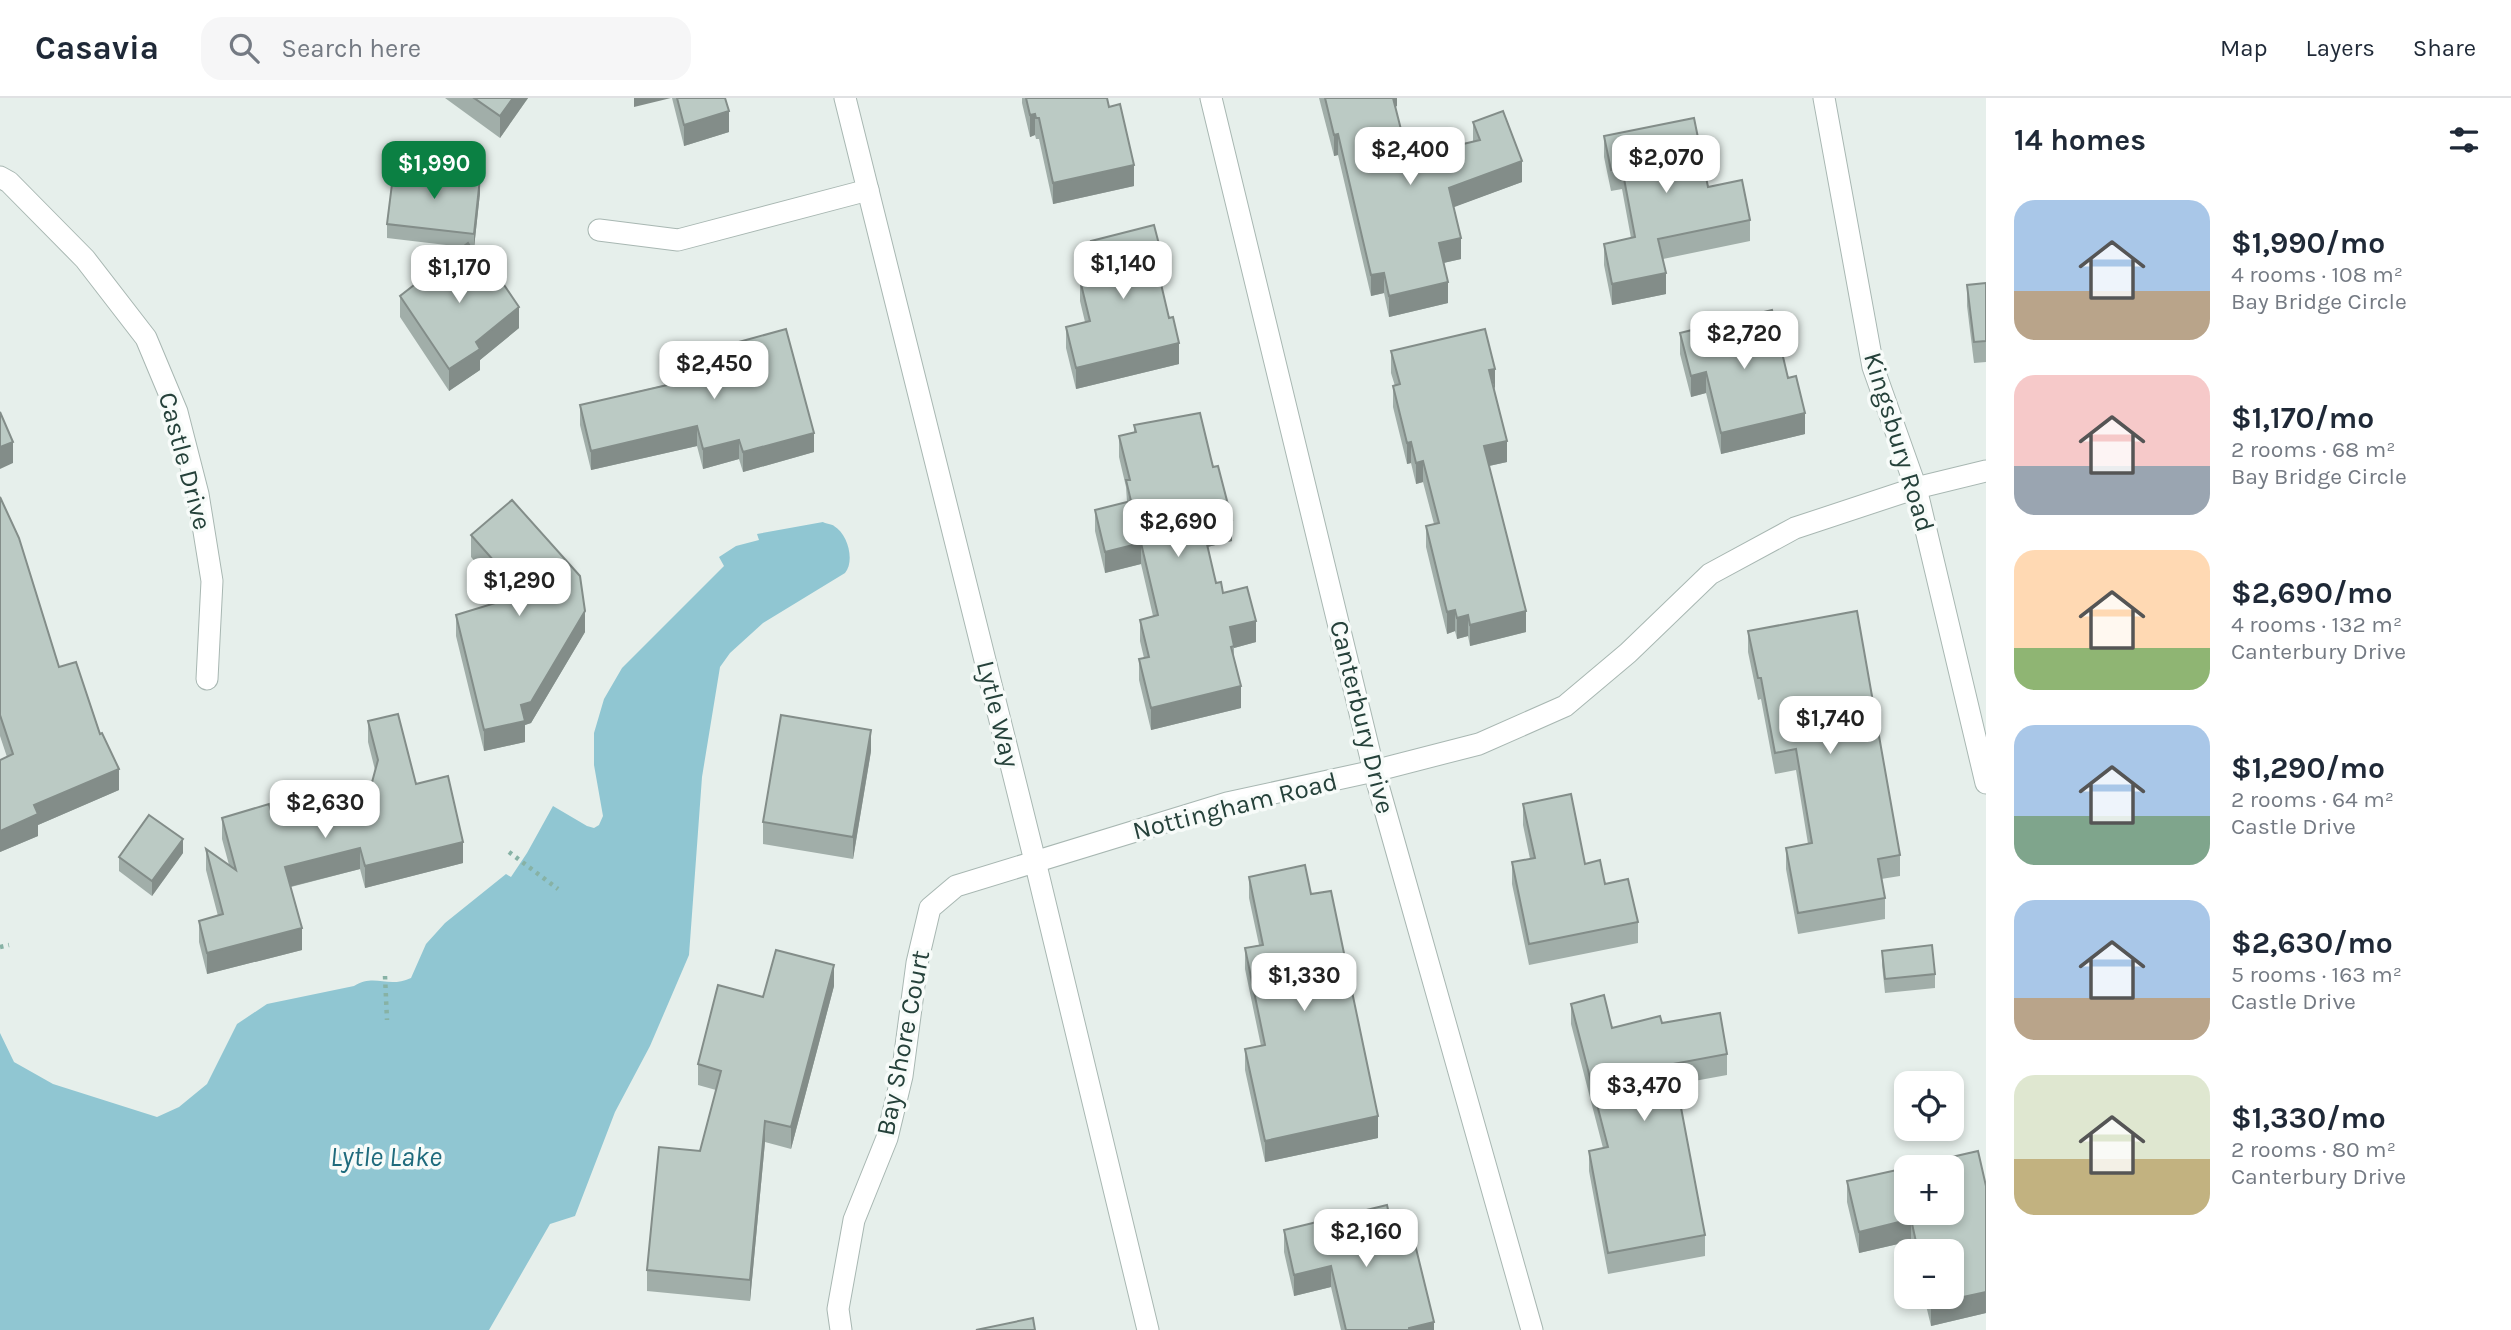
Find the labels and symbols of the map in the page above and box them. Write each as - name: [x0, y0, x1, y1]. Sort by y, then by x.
- pin: $2,400: [1353, 127, 1467, 187]
- pin: $2,070: [1609, 136, 1723, 195]
- pin: $1,990: [377, 141, 491, 201]
- pin: $1,140: [1066, 242, 1180, 301]
- pin: $1,170: [402, 246, 516, 305]
- pin: $2,720: [1687, 312, 1801, 371]
- pin: $2,450: [657, 342, 771, 401]
- street label: Kingsbury Road: [1857, 348, 1941, 536]
- street label: Castle Drive: [152, 389, 218, 533]
- pin: $2,690: [1121, 500, 1235, 559]
- pin: $1,290: [462, 559, 576, 618]
- street label: Canterbury Drive: [1323, 617, 1401, 817]
- street label: Lytle Way: [970, 657, 1026, 771]
- pin: $1,740: [1773, 696, 1887, 756]
- street label: Nottingham Road: [1129, 766, 1341, 846]
- pin: $2,630: [268, 780, 382, 840]
- street label: Bay Shore Court: [870, 947, 936, 1138]
- pin: $1,330: [1247, 954, 1361, 1013]
- pin: $3,470: [1587, 1063, 1701, 1123]
- water label: Lytle Lake: [330, 1140, 442, 1173]
- pin: $2,160: [1309, 1210, 1423, 1269]

